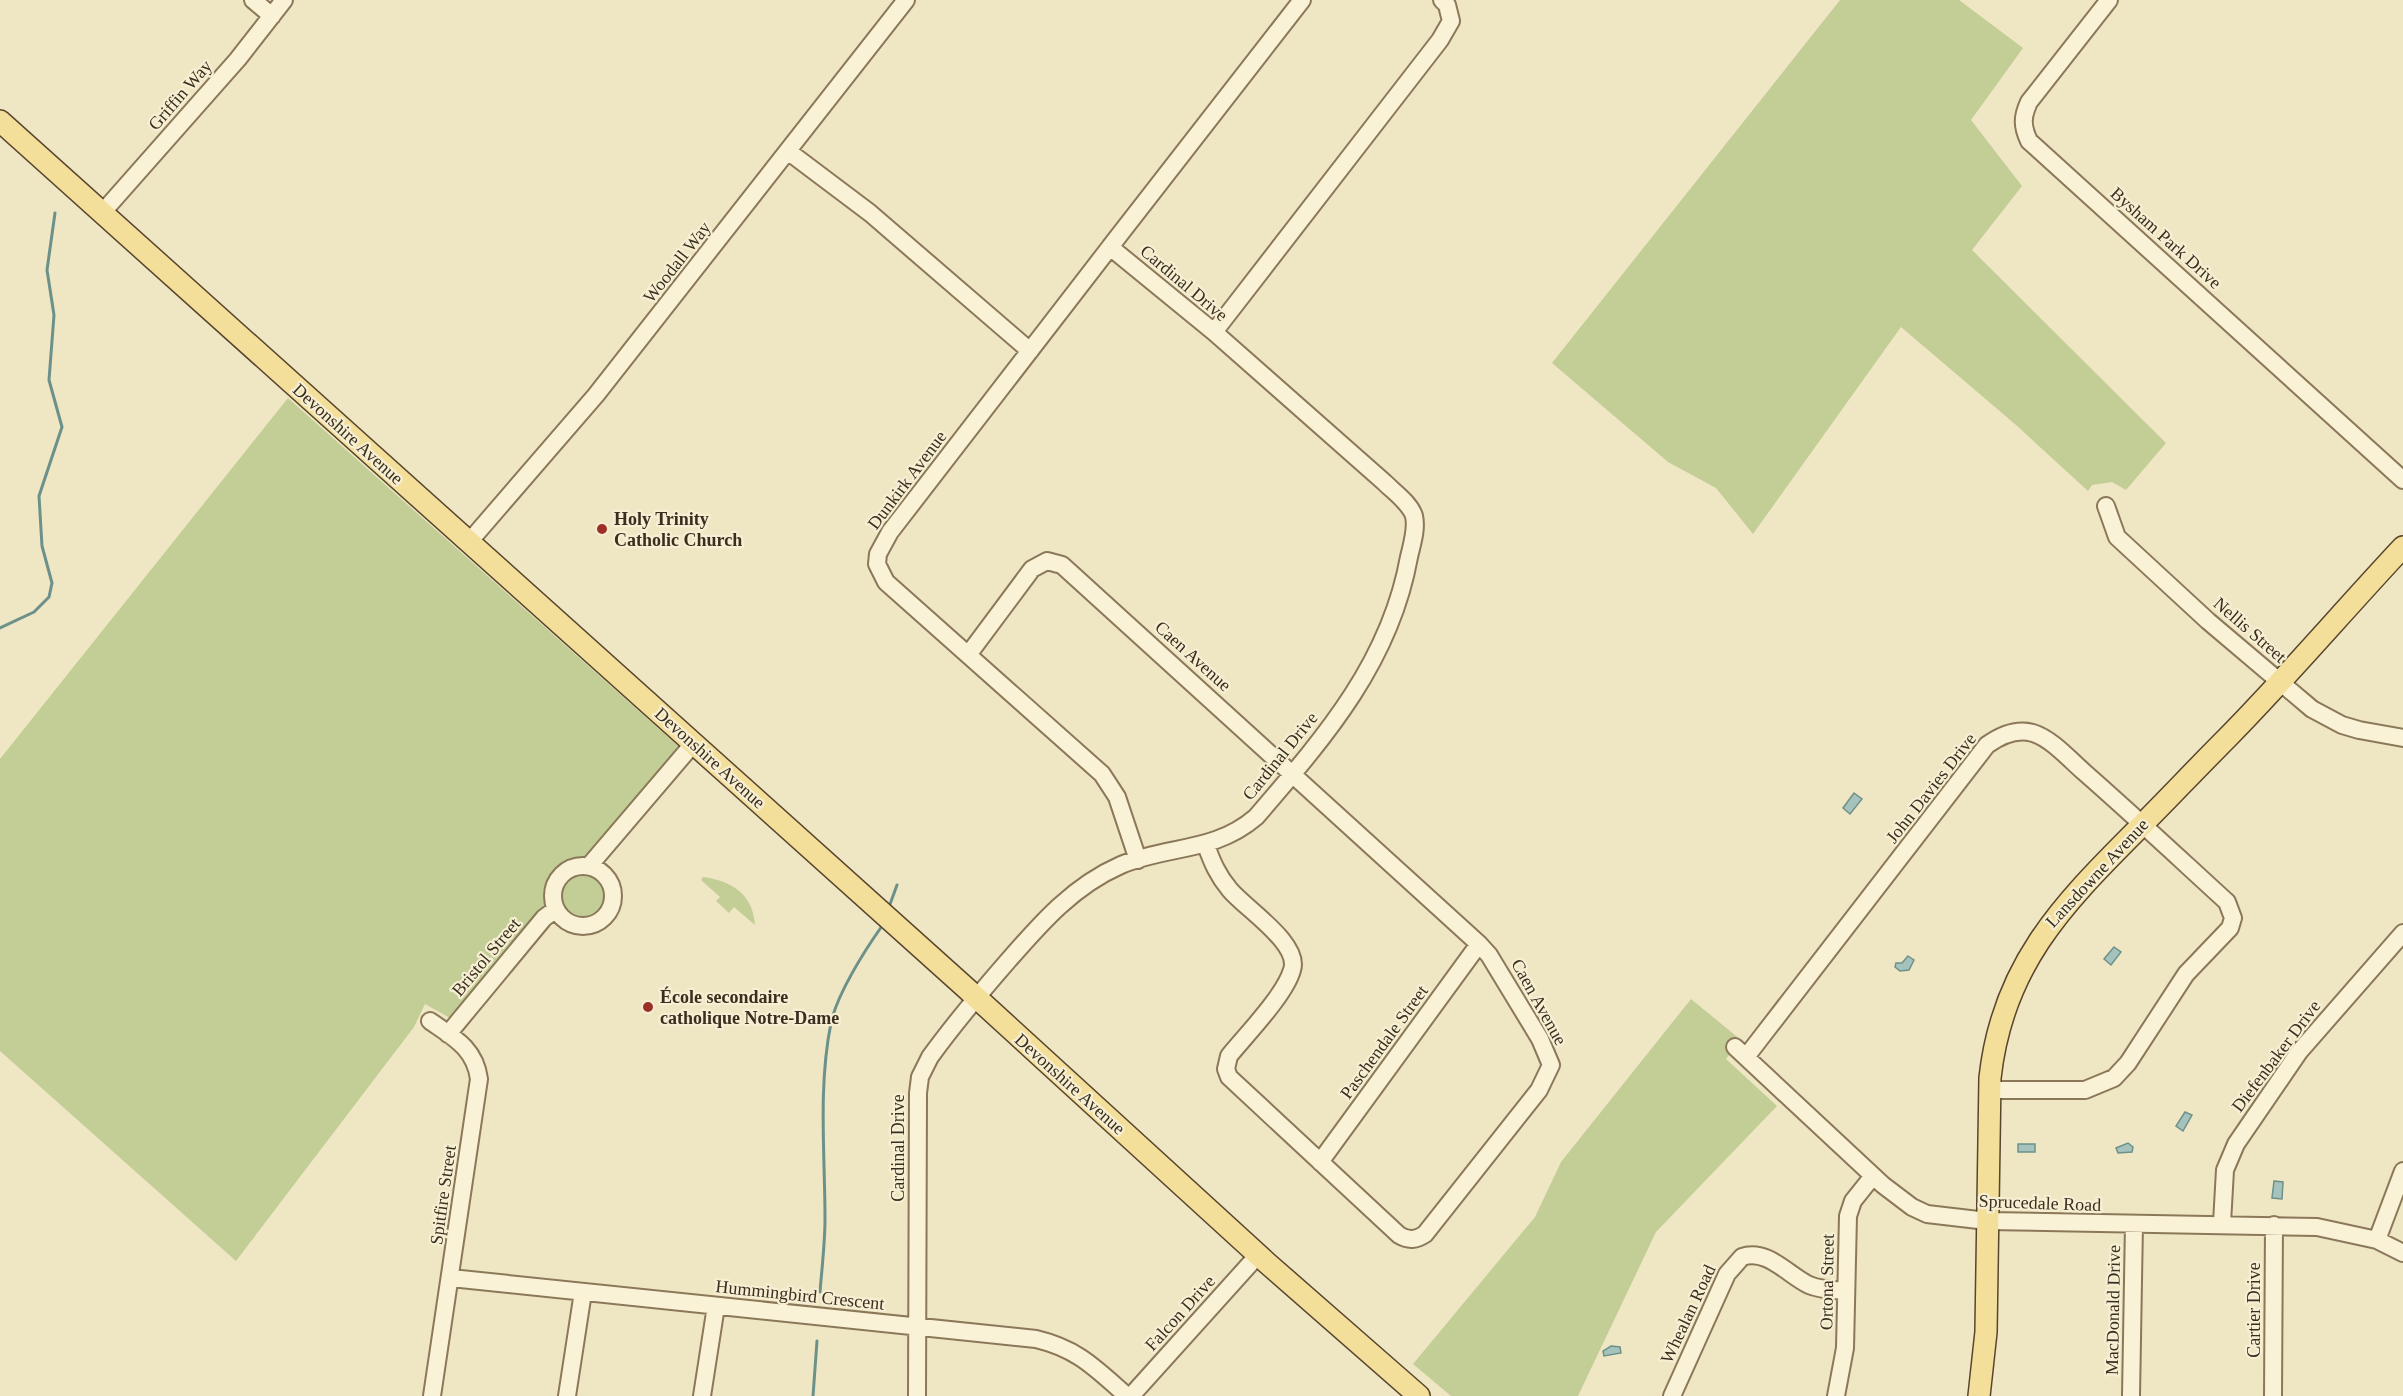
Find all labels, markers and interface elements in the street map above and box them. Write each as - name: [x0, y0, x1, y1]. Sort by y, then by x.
- street label: Griffin Way: [144, 56, 216, 134]
- street label: Bysham Park Drive: [2107, 183, 2225, 293]
- street label: Woodall Way: [639, 218, 715, 306]
- street label: Cardinal Drive: [1136, 241, 1232, 325]
- street label: Devonshire Avenue: [289, 379, 407, 489]
- street label: Dunkirk Avenue: [863, 427, 951, 533]
- place label: Holy Trinity Catholic Church: [614, 509, 742, 550]
- marker: Holy Trinity Catholic Church: [595, 522, 609, 536]
- street label: Nellis Street: [2210, 593, 2290, 667]
- street label: Caen Avenue: [1151, 617, 1235, 695]
- street label: Devonshire Avenue: [651, 703, 769, 813]
- street label: Cardinal Drive: [1238, 708, 1322, 804]
- street label: John Davies Drive: [1882, 729, 1980, 847]
- street label: Lansdowne Avenue: [2042, 815, 2152, 931]
- street label: Bristol Street: [448, 914, 524, 1000]
- street label: Caen Avenue: [1507, 956, 1571, 1048]
- street label: Paschendale Street: [1336, 981, 1432, 1103]
- place label: École secondaire catholique Notre-Dame: [660, 986, 839, 1028]
- street label: Diefenbaker Drive: [2228, 996, 2324, 1116]
- marker: École secondaire catholique Notre-Dame: [641, 1000, 655, 1014]
- street label: Devonshire Avenue: [1011, 1029, 1129, 1139]
- street label: Cardinal Drive: [888, 1094, 908, 1202]
- street label: Spitfire Street: [426, 1144, 460, 1246]
- street label: Sprucedale Road: [1978, 1191, 2102, 1215]
- street label: Ortona Street: [1816, 1234, 1838, 1330]
- street label: MacDonald Drive: [2102, 1245, 2124, 1375]
- street label: Whealan Road: [1656, 1262, 1720, 1366]
- street label: Cartier Drive: [2244, 1262, 2264, 1358]
- street label: Falcon Drive: [1141, 1271, 1219, 1355]
- street label: Hummingbird Crescent: [715, 1276, 885, 1314]

